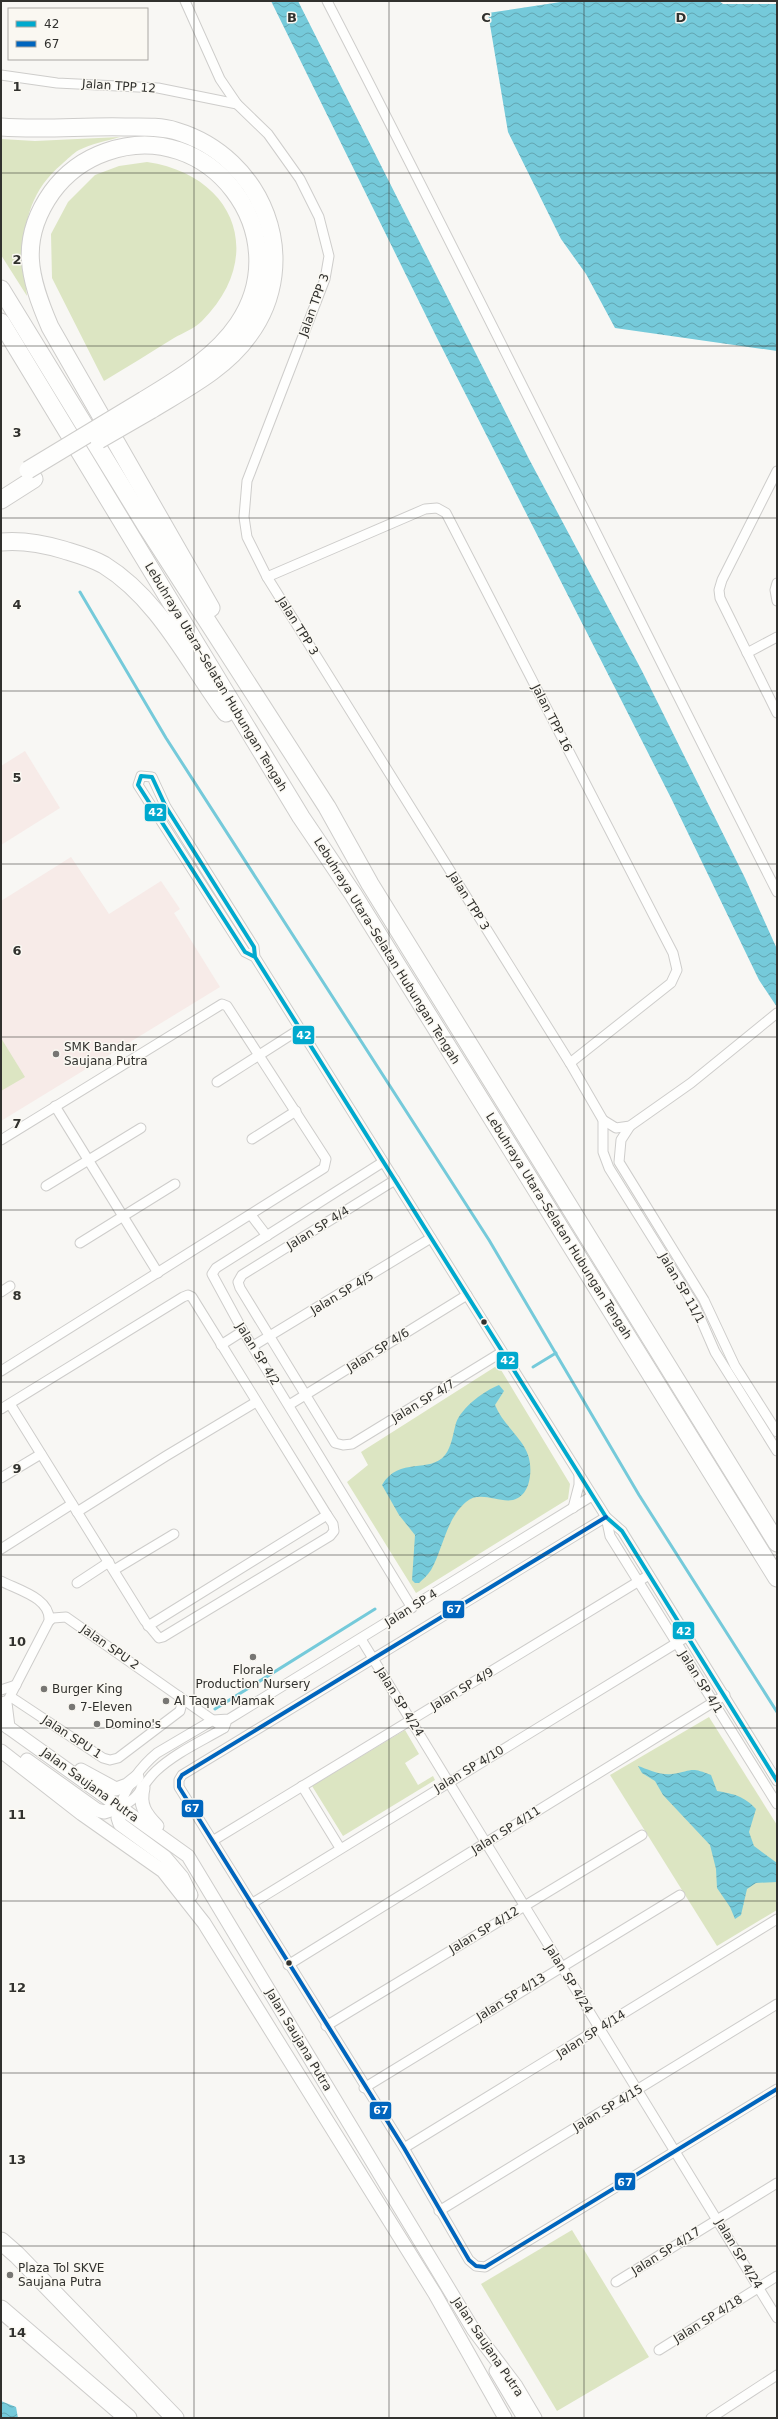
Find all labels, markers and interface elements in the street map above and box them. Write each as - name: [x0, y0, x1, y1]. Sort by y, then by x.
- legend: [8, 8, 148, 60]
- text: B: [287, 10, 297, 25]
- text: C: [481, 10, 491, 25]
- text: D: [676, 10, 687, 25]
- text: 42: [44, 17, 59, 31]
- text: 67: [44, 37, 59, 51]
- street label: Jalan TPP 12: [81, 76, 156, 96]
- text: 1: [12, 79, 22, 94]
- text: 2: [12, 252, 22, 267]
- street label: Jalan TPP 3: [296, 271, 332, 339]
- text: 3: [12, 425, 22, 440]
- street label: Lebuhraya Utara–Selatan Hubungan Tengah: [142, 560, 290, 794]
- street label: Jalan TPP 3: [274, 593, 321, 658]
- text: 4: [12, 597, 22, 612]
- street label: Jalan TPP 16: [529, 681, 575, 754]
- text: 5: [12, 770, 22, 785]
- line badge: 42: [144, 803, 167, 822]
- text: 42: [148, 806, 164, 819]
- street label: Lebuhraya Utara–Selatan Hubungan Tengah: [311, 835, 463, 1067]
- street label: Jalan TPP 3: [445, 868, 492, 933]
- text: 6: [12, 943, 22, 958]
- line badge: 42: [292, 1025, 315, 1045]
- text: 42: [296, 1029, 312, 1042]
- place label: SMK Bandar Saujana Putra: [64, 1040, 148, 1068]
- marker: SMK Bandar Saujana Putra: [51, 1049, 61, 1059]
- street label: Lebuhraya Utara–Selatan Hubungan Tengah: [483, 1110, 635, 1342]
- text: 7: [12, 1116, 22, 1131]
- street label: Jalan SP 4/4: [283, 1203, 352, 1253]
- street label: Jalan SP 11/1: [656, 1250, 708, 1326]
- street label: Jalan SP 4/5: [307, 1269, 376, 1318]
- text: 8: [12, 1288, 22, 1303]
- unlabelled marker: [479, 1317, 489, 1327]
- street label: Jalan SP 4/2: [233, 1319, 283, 1388]
- street label: Jalan SP 4/6: [343, 1325, 412, 1375]
- line badge: 42: [496, 1351, 519, 1370]
- text: 42: [500, 1354, 516, 1367]
- street label: Jalan SP 4/7: [388, 1377, 457, 1426]
- text: 9: [12, 1461, 22, 1476]
- street label: Jalan SP 4: [381, 1586, 440, 1630]
- line badge: 67: [442, 1600, 465, 1619]
- text: 67: [446, 1603, 462, 1616]
- street label: Jalan SPU 2: [77, 1621, 142, 1672]
- line badge: 42: [672, 1621, 695, 1640]
- text: 42: [676, 1625, 692, 1638]
- text: 10: [8, 1634, 26, 1649]
- street label: Jalan SP 4/1: [676, 1647, 726, 1716]
- marker: Florale Production Nursery: [248, 1652, 258, 1662]
- place label: Florale Production Nursery: [196, 1663, 310, 1691]
- street label: Jalan SP 4/24: [373, 1664, 427, 1739]
- street label: Jalan SP 4/9: [427, 1665, 496, 1714]
- place label: Burger King: [52, 1682, 123, 1696]
- marker: Burger King: [39, 1684, 49, 1694]
- place label: Al Taqwa Mamak: [174, 1694, 274, 1708]
- marker: Al Taqwa Mamak: [161, 1696, 171, 1706]
- place label: 7-Eleven: [80, 1700, 132, 1714]
- marker: 7-Eleven: [67, 1702, 77, 1712]
- street label: Jalan SPU 1: [39, 1712, 104, 1761]
- place label: Domino's: [105, 1717, 161, 1731]
- marker: Domino's: [92, 1719, 102, 1729]
- street label: Jalan SP 4/10: [431, 1743, 506, 1796]
- street label: Jalan Saujana Putra: [38, 1744, 141, 1825]
- line badge: 67: [181, 1799, 204, 1818]
- text: 67: [184, 1802, 200, 1815]
- street label: Jalan SP 4/11: [468, 1803, 543, 1857]
- text: 11: [8, 1807, 26, 1822]
- street label: Jalan SP 4/12: [446, 1904, 521, 1957]
- street label: Jalan SP 4/24: [542, 1941, 596, 2016]
- unlabelled marker: [284, 1958, 294, 1968]
- street label: Jalan SP 4/13: [473, 1970, 548, 2024]
- text: 12: [8, 1980, 26, 1995]
- street label: Jalan Saujana Putra: [262, 1986, 335, 2094]
- street label: Jalan SP 4/14: [553, 2007, 628, 2061]
- street label: Jalan SP 4/15: [570, 2082, 645, 2135]
- line badge: 67: [369, 2101, 392, 2120]
- text: 67: [373, 2104, 389, 2117]
- text: 13: [8, 2152, 26, 2167]
- line badge: 67: [614, 2172, 636, 2191]
- text: 67: [617, 2176, 633, 2189]
- street label: Jalan SP 4/24: [712, 2216, 765, 2291]
- street label: Jalan SP 4/17: [628, 2224, 703, 2278]
- place label: Plaza Tol SKVE Saujana Putra: [18, 2261, 104, 2289]
- marker: Plaza Tol SKVE Saujana Putra: [5, 2270, 15, 2280]
- street label: Jalan SP 4/18: [670, 2292, 745, 2346]
- street label: Jalan Saujana Putra: [449, 2294, 526, 2399]
- text: 14: [8, 2325, 26, 2340]

